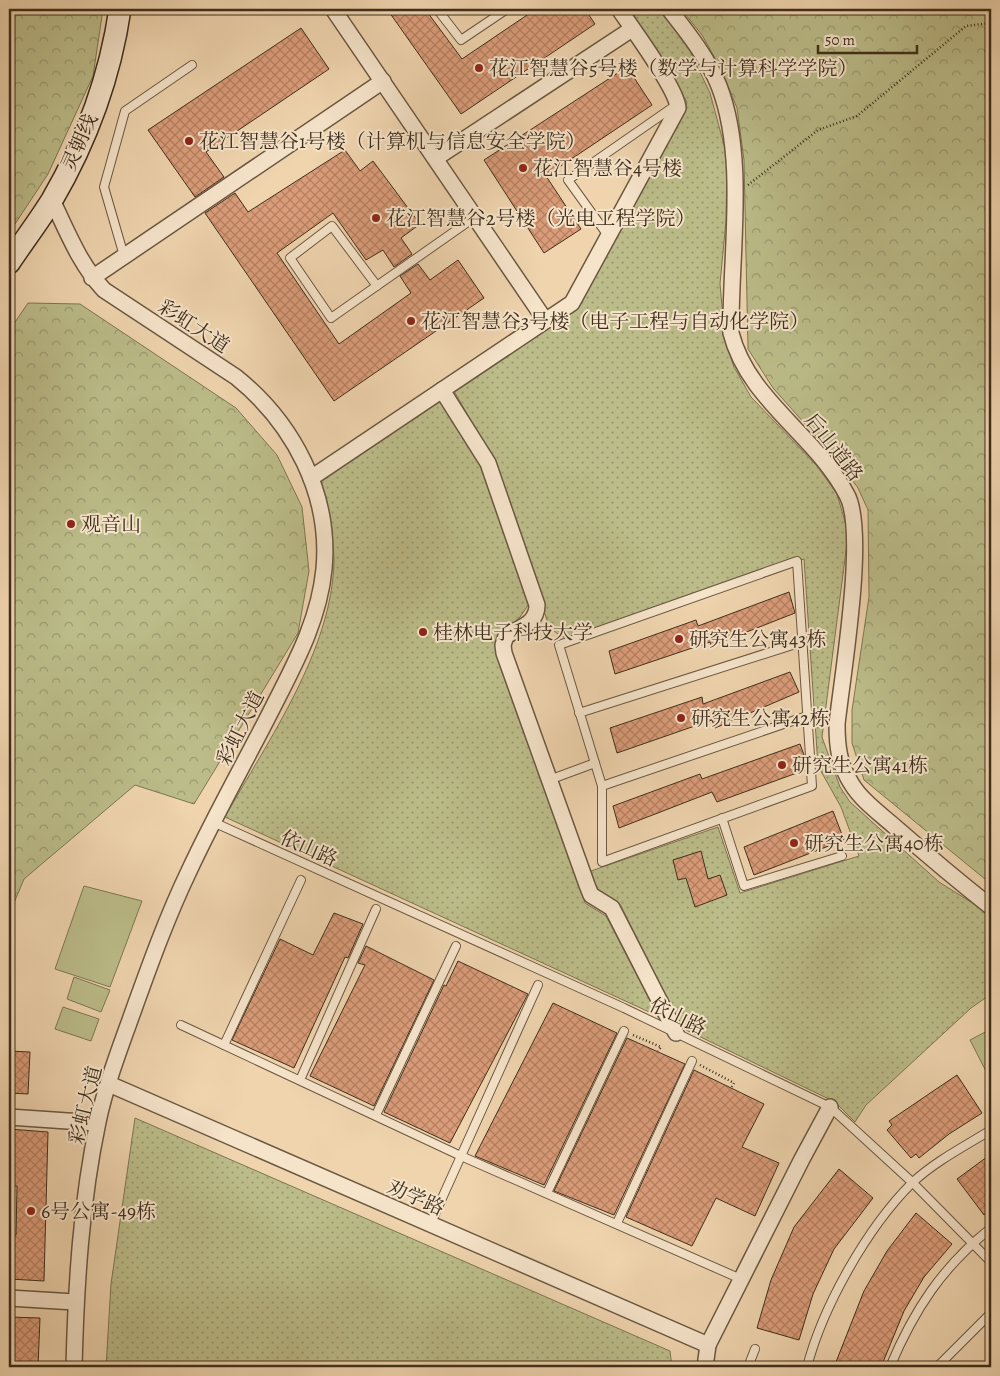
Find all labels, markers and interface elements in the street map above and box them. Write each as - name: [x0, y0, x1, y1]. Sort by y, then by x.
- scale bar: [818, 22, 916, 54]
- text: 50 m: [825, 30, 855, 50]
- place label: 花江智慧谷5号楼（数学与计算科学学院）: [489, 55, 858, 82]
- marker: 花江智慧谷5号楼（数学与计算科学学院）: [473, 62, 485, 74]
- street label: 灵朝线: [55, 109, 104, 175]
- place label: 花江智慧谷1号楼（计算机与信息安全学院）: [199, 128, 586, 155]
- marker: 花江智慧谷1号楼（计算机与信息安全学院）: [183, 135, 195, 147]
- place label: 花江智慧谷4号楼: [533, 155, 682, 182]
- marker: 花江智慧谷4号楼: [517, 162, 529, 174]
- place label: 花江智慧谷2号楼（光电工程学院）: [386, 205, 696, 232]
- marker: 花江智慧谷2号楼（光电工程学院）: [370, 212, 382, 224]
- street label: 彩虹大道: [153, 293, 235, 360]
- place label: 花江智慧谷3号楼（电子工程与自动化学院）: [421, 308, 809, 335]
- marker: 花江智慧谷3号楼（电子工程与自动化学院）: [405, 315, 417, 327]
- street label: 后山道路: [798, 407, 869, 487]
- place label: 观音山: [81, 511, 141, 538]
- marker: 观音山: [65, 518, 77, 530]
- place label: 桂林电子科技大学: [433, 619, 593, 646]
- marker: 桂林电子科技大学: [417, 626, 429, 638]
- place label: 研究生公寓43栋: [689, 626, 826, 653]
- marker: 研究生公寓43栋: [673, 633, 685, 645]
- street label: 彩虹大道: [210, 686, 271, 770]
- place label: 研究生公寓42栋: [691, 705, 830, 732]
- marker: 研究生公寓42栋: [675, 712, 687, 724]
- place label: 研究生公寓41栋: [792, 752, 928, 779]
- marker: 研究生公寓41栋: [776, 759, 788, 771]
- street label: 依山路: [276, 824, 342, 873]
- place label: 研究生公寓40栋: [804, 830, 944, 857]
- marker: 研究生公寓40栋: [788, 837, 800, 849]
- street label: 依山路: [645, 991, 711, 1042]
- street label: 彩虹大道: [63, 1063, 108, 1147]
- street label: 劝学路: [383, 1173, 449, 1222]
- place label: 6号公寓-49栋: [41, 1198, 156, 1225]
- marker: 6号公寓-49栋: [25, 1205, 37, 1217]

